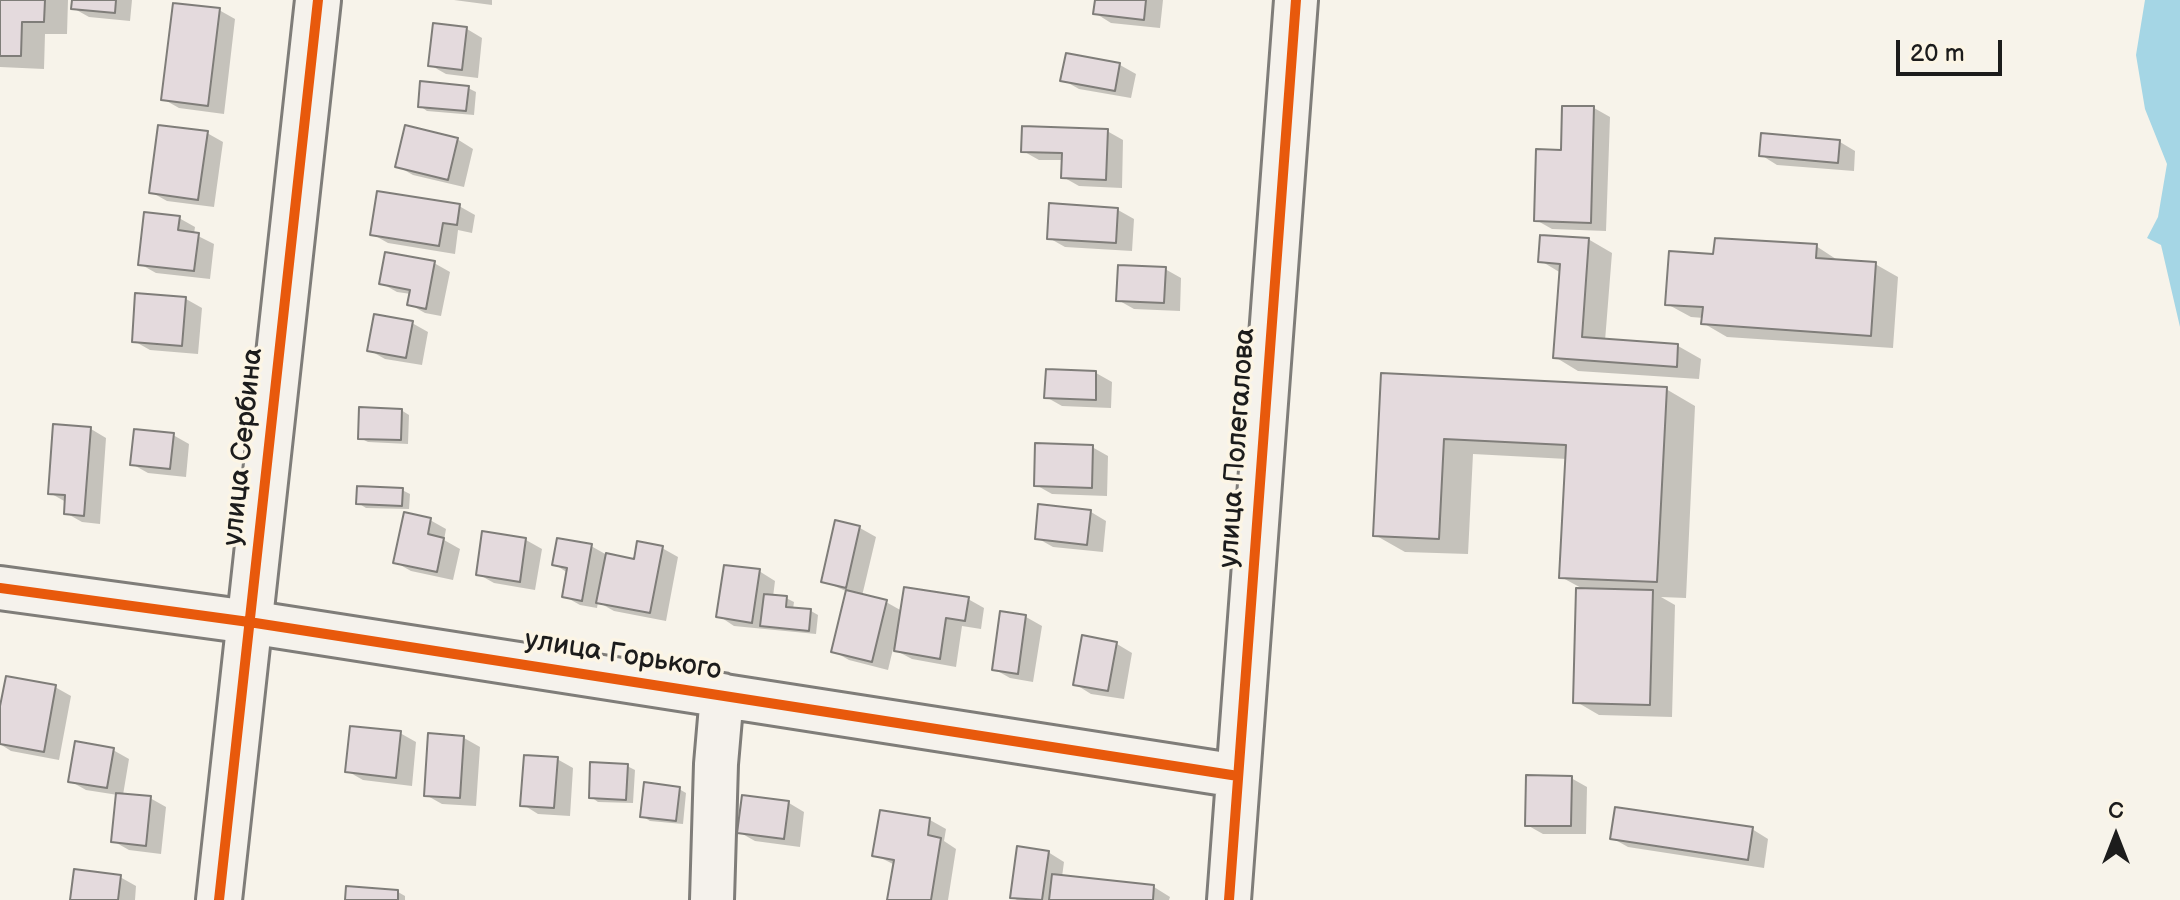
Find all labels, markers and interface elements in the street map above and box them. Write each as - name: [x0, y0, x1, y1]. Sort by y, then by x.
- scale bar: [1900, 24, 2006, 74]
- text: 20 m: [1910, 39, 1965, 68]
- street label: улица Полегалова: [1213, 327, 1263, 569]
- street label: улица Сербина: [217, 346, 271, 548]
- street label: улица Горького: [522, 624, 724, 688]
- north arrow: [2076, 796, 2156, 876]
- text: С: [2108, 798, 2124, 825]

